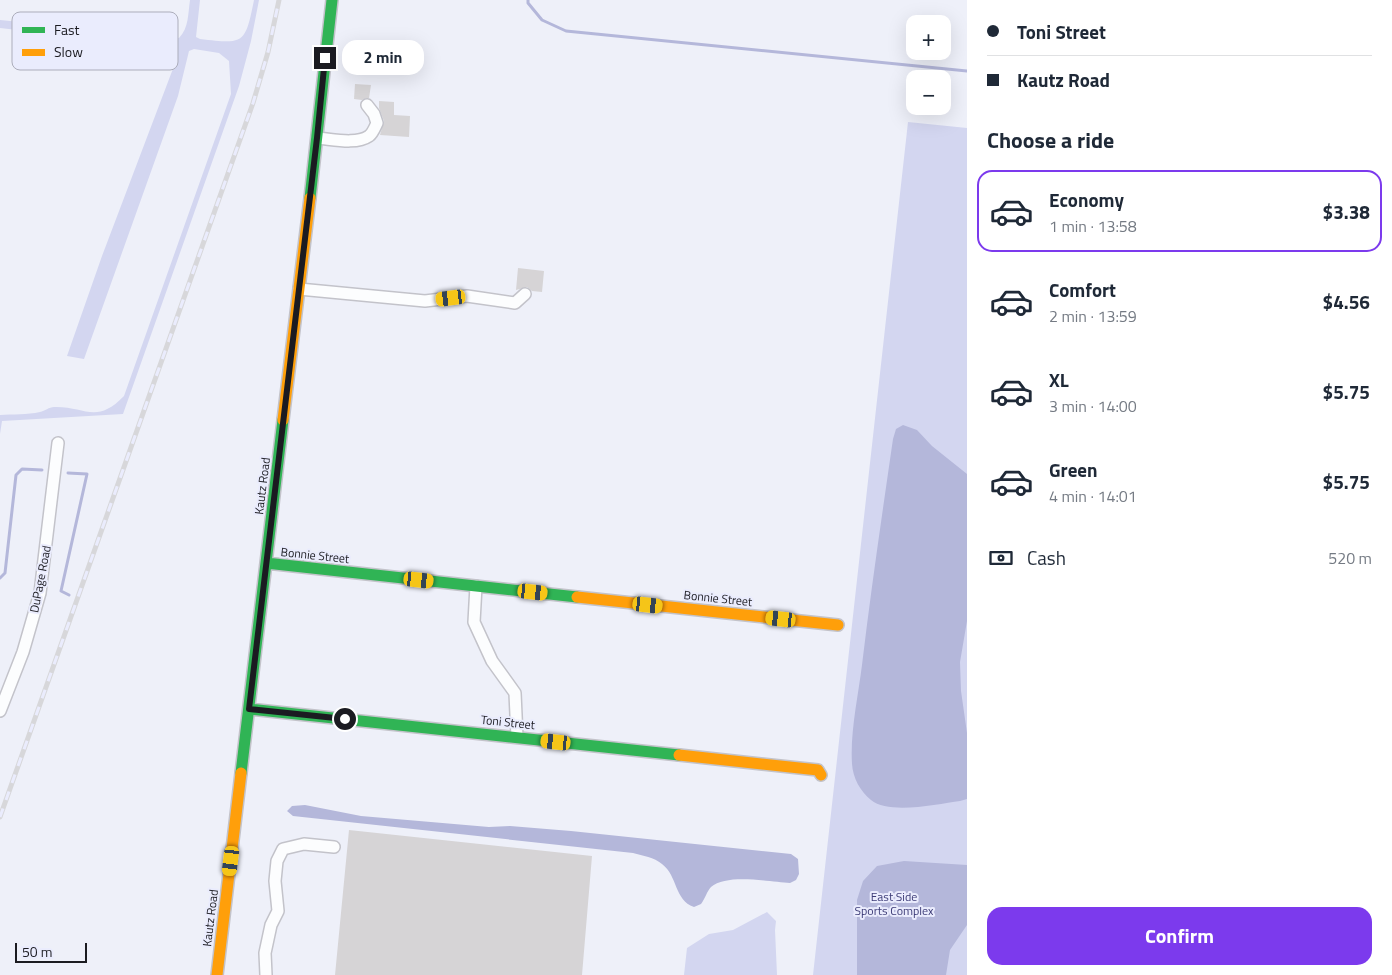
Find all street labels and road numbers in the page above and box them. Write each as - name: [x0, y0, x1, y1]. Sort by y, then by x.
- street label: Kautz Road: [249, 456, 275, 516]
- street label: Bonnie Street: [280, 542, 351, 568]
- street label: DuPage Road: [24, 544, 56, 614]
- street label: Bonnie Street: [683, 585, 754, 611]
- street label: Toni Street: [480, 710, 537, 734]
- street label: Kautz Road: [197, 888, 223, 948]

